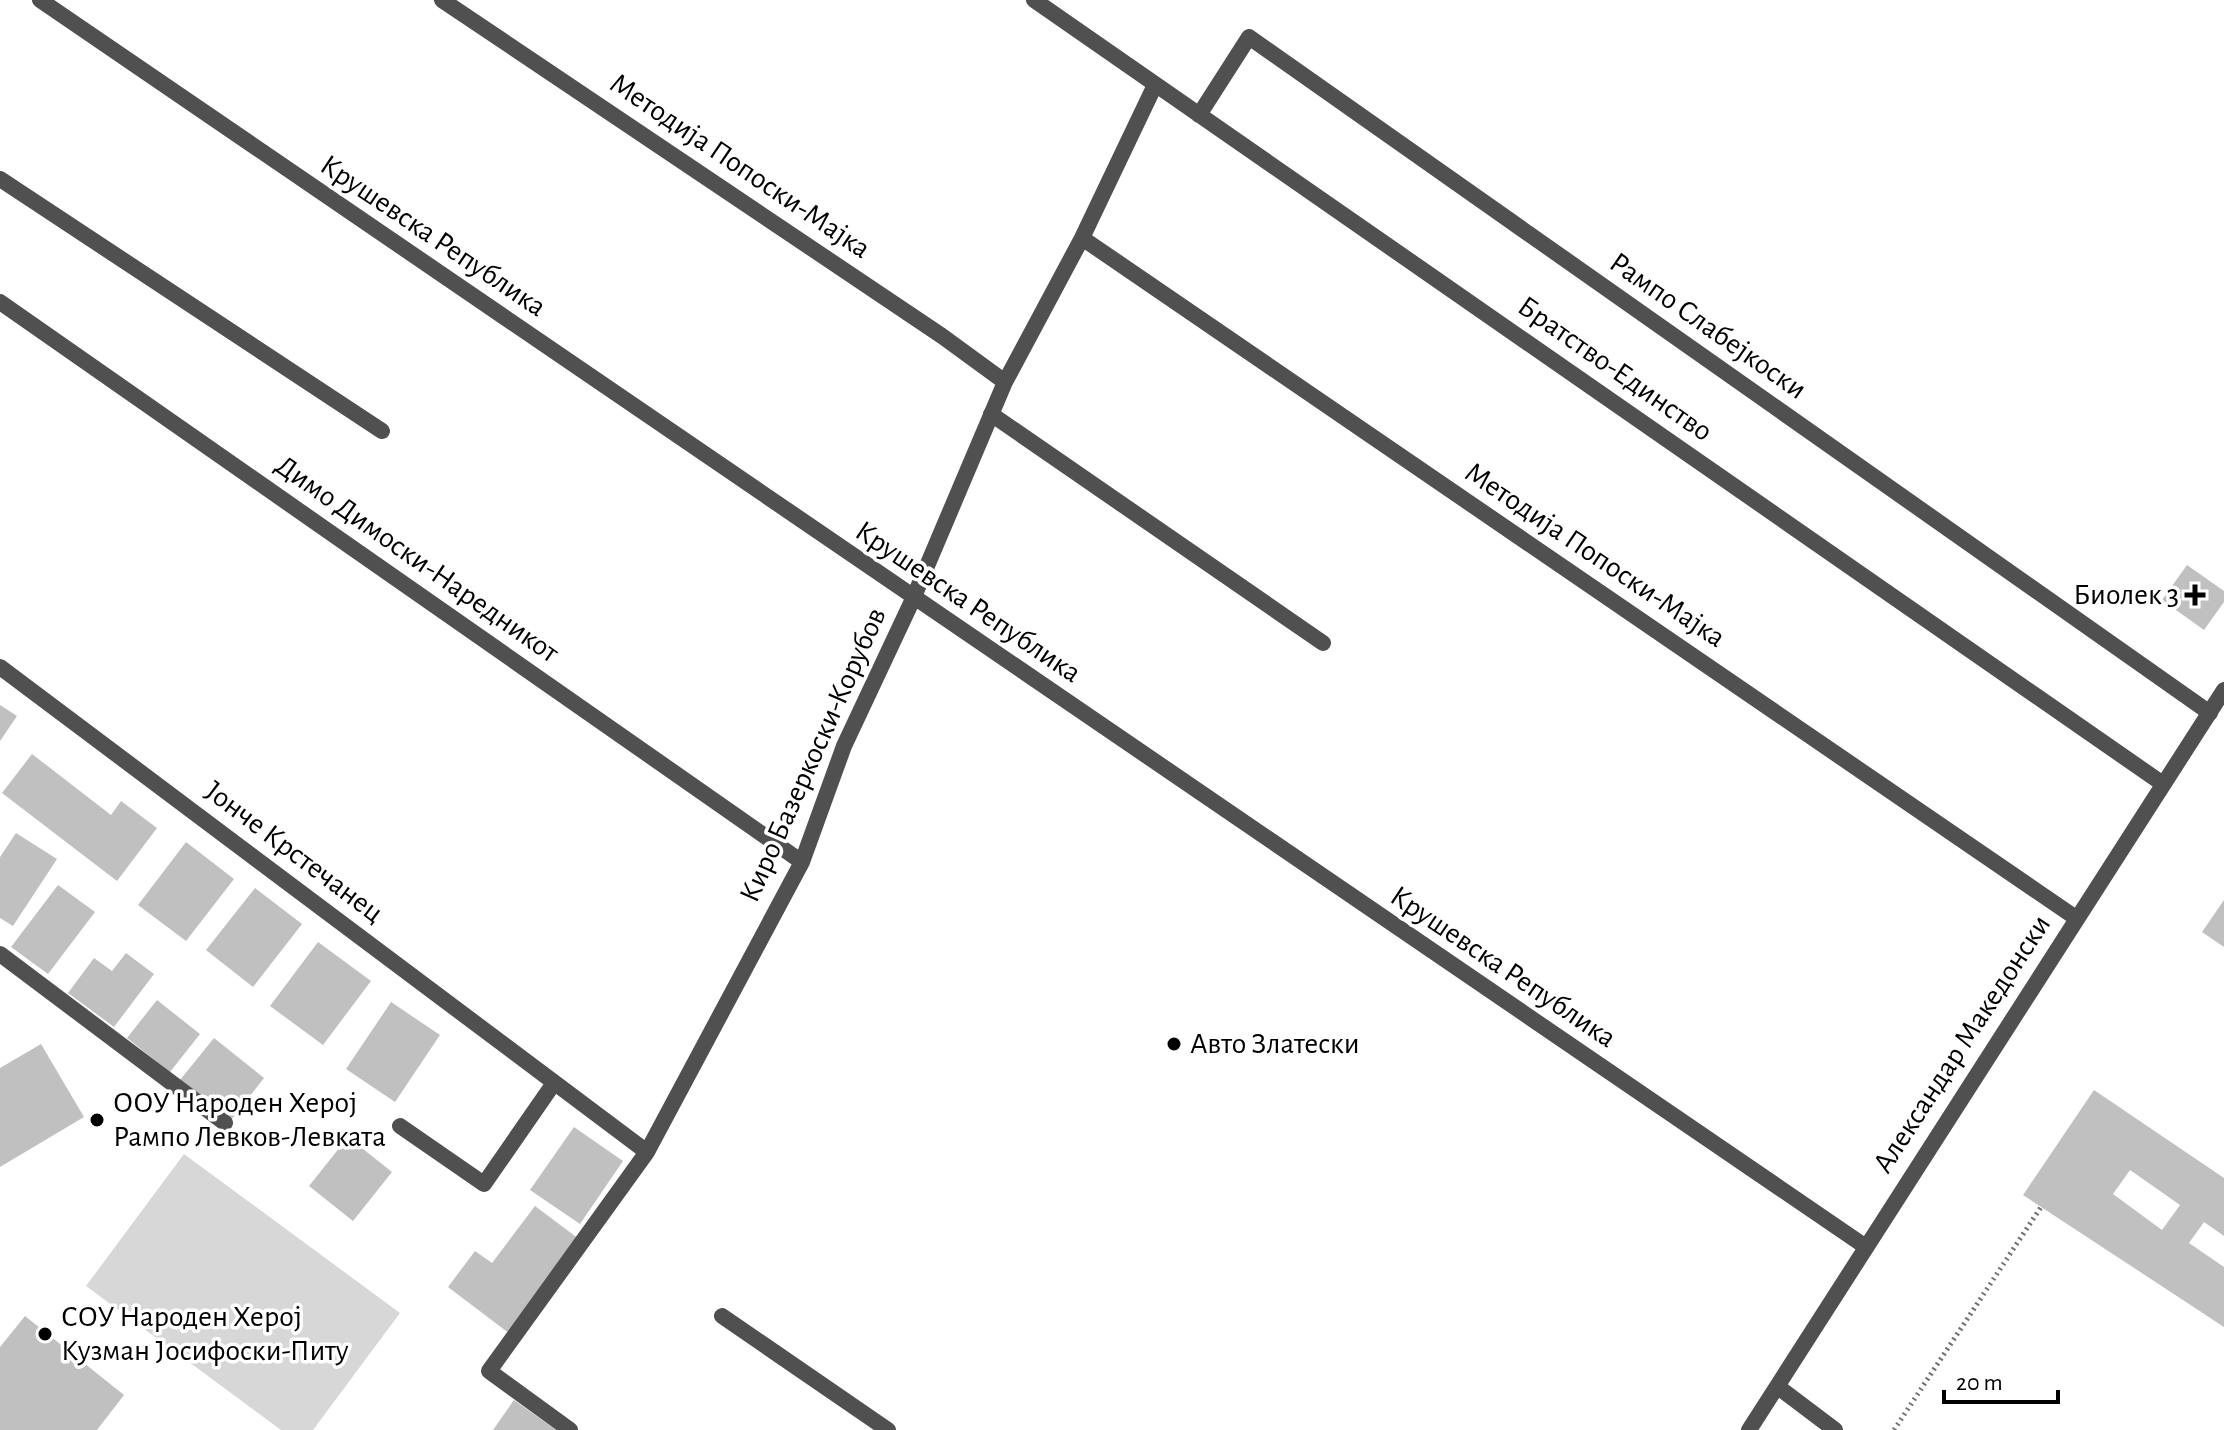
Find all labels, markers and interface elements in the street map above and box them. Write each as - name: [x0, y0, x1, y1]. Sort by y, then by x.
- street label: Методија Попоски-Мајка: [604, 68, 876, 264]
- street label: Крушевска Република: [315, 150, 551, 322]
- street label: Рампо Слабејкоски: [1604, 247, 1812, 405]
- street label: Братство-Единство: [1512, 291, 1718, 447]
- street label: Димо Димоски-Наредникот: [270, 450, 564, 668]
- street label: Методија Попоски-Мајка: [1459, 457, 1731, 653]
- street label: Крушевска Република: [850, 516, 1086, 688]
- place label: Биолек 3: [2073, 580, 2179, 610]
- marker: Биолек 3: [2186, 586, 2204, 604]
- street label: Киро Базеркоски-Корубов: [734, 603, 892, 907]
- street label: Јонче Крстечанец: [199, 775, 389, 929]
- street label: Крушевска Република: [1385, 881, 1621, 1053]
- street label: Александар Македонски: [1868, 910, 2056, 1178]
- place label: Авто Златески: [1190, 1029, 1360, 1059]
- marker: Авто Златески: [1165, 1035, 1183, 1053]
- place label: ООУ Народен Херој Рампо Левков-Левката: [113, 1088, 386, 1152]
- marker: ООУ Народен Херој Рампо Левков-Левката: [88, 1111, 106, 1129]
- place label: СОУ Народен Херој Кузман Јосифоски-Питу: [61, 1302, 349, 1366]
- marker: СОУ Народен Херој Кузман Јосифоски-Питу: [36, 1325, 54, 1343]
- scale bar: [1944, 1354, 2058, 1404]
- text: 20 m: [1956, 1371, 2003, 1395]

